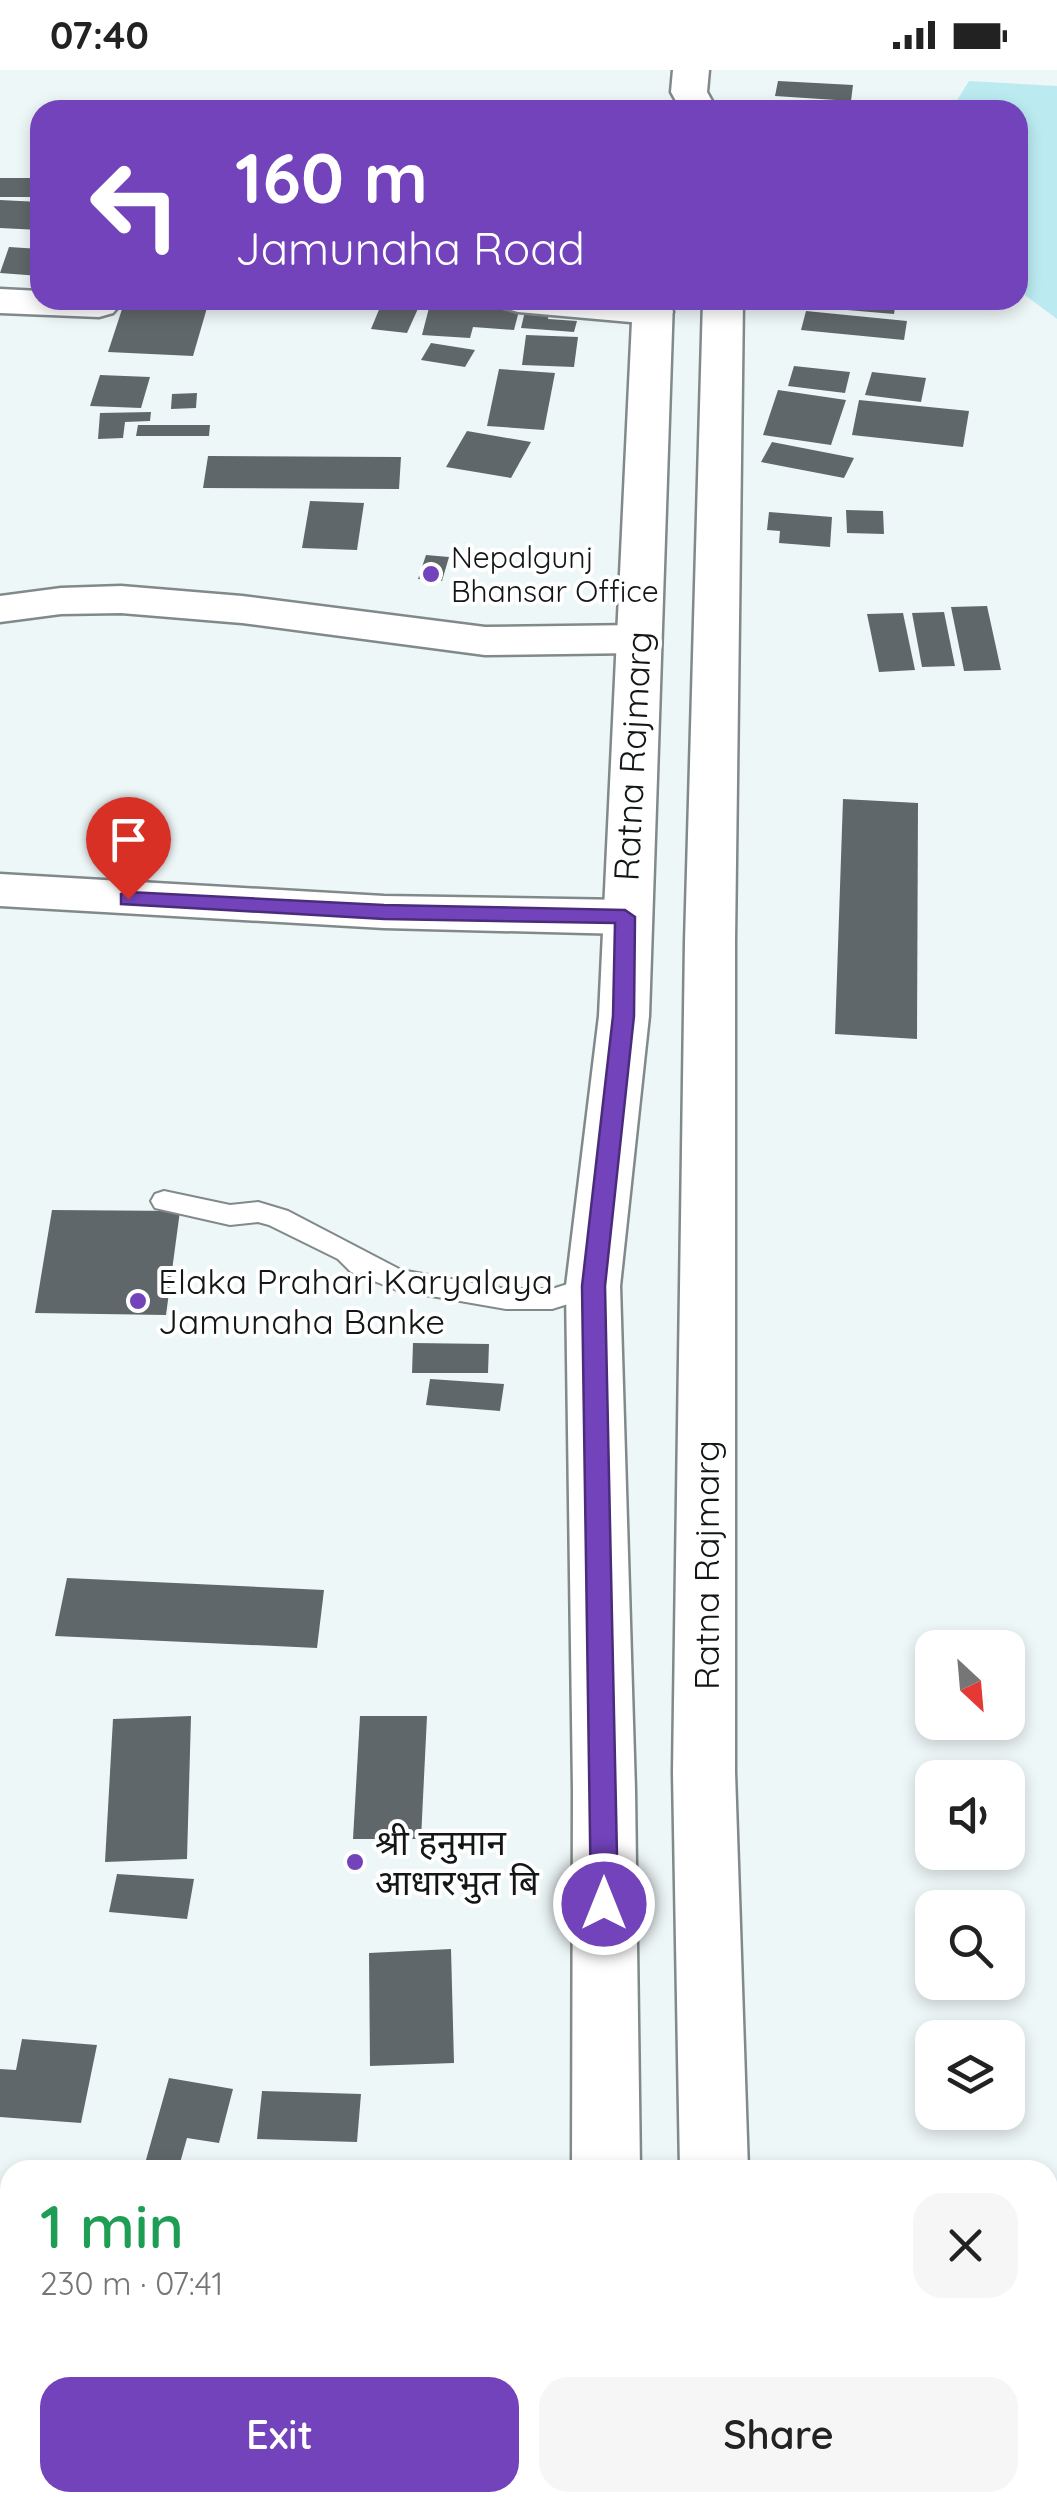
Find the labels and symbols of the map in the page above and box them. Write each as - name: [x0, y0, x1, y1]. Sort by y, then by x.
- place label: Nepalgunj Bhansar Office: [451, 538, 659, 610]
- marker: Nepalgunj Bhansar Office: [420, 563, 442, 585]
- street label: Ratna Rajmarg: [603, 630, 661, 882]
- pin: [86, 797, 171, 900]
- place label: Elaka Prahari Karyalaya Jamunaha Banke: [158, 1259, 553, 1343]
- marker: Elaka Prahari Karyalaya Jamunaha Banke: [127, 1290, 149, 1312]
- street label: Ratna Rajmarg: [684, 1440, 728, 1690]
- north arrow: [915, 1630, 1025, 1740]
- place label: श्री हनुमान आधारभुत बि: [375, 1820, 540, 1904]
- marker: श्री हनुमान आधारभुत बि: [344, 1851, 366, 1873]
- position arrow: [552, 1852, 656, 1956]

